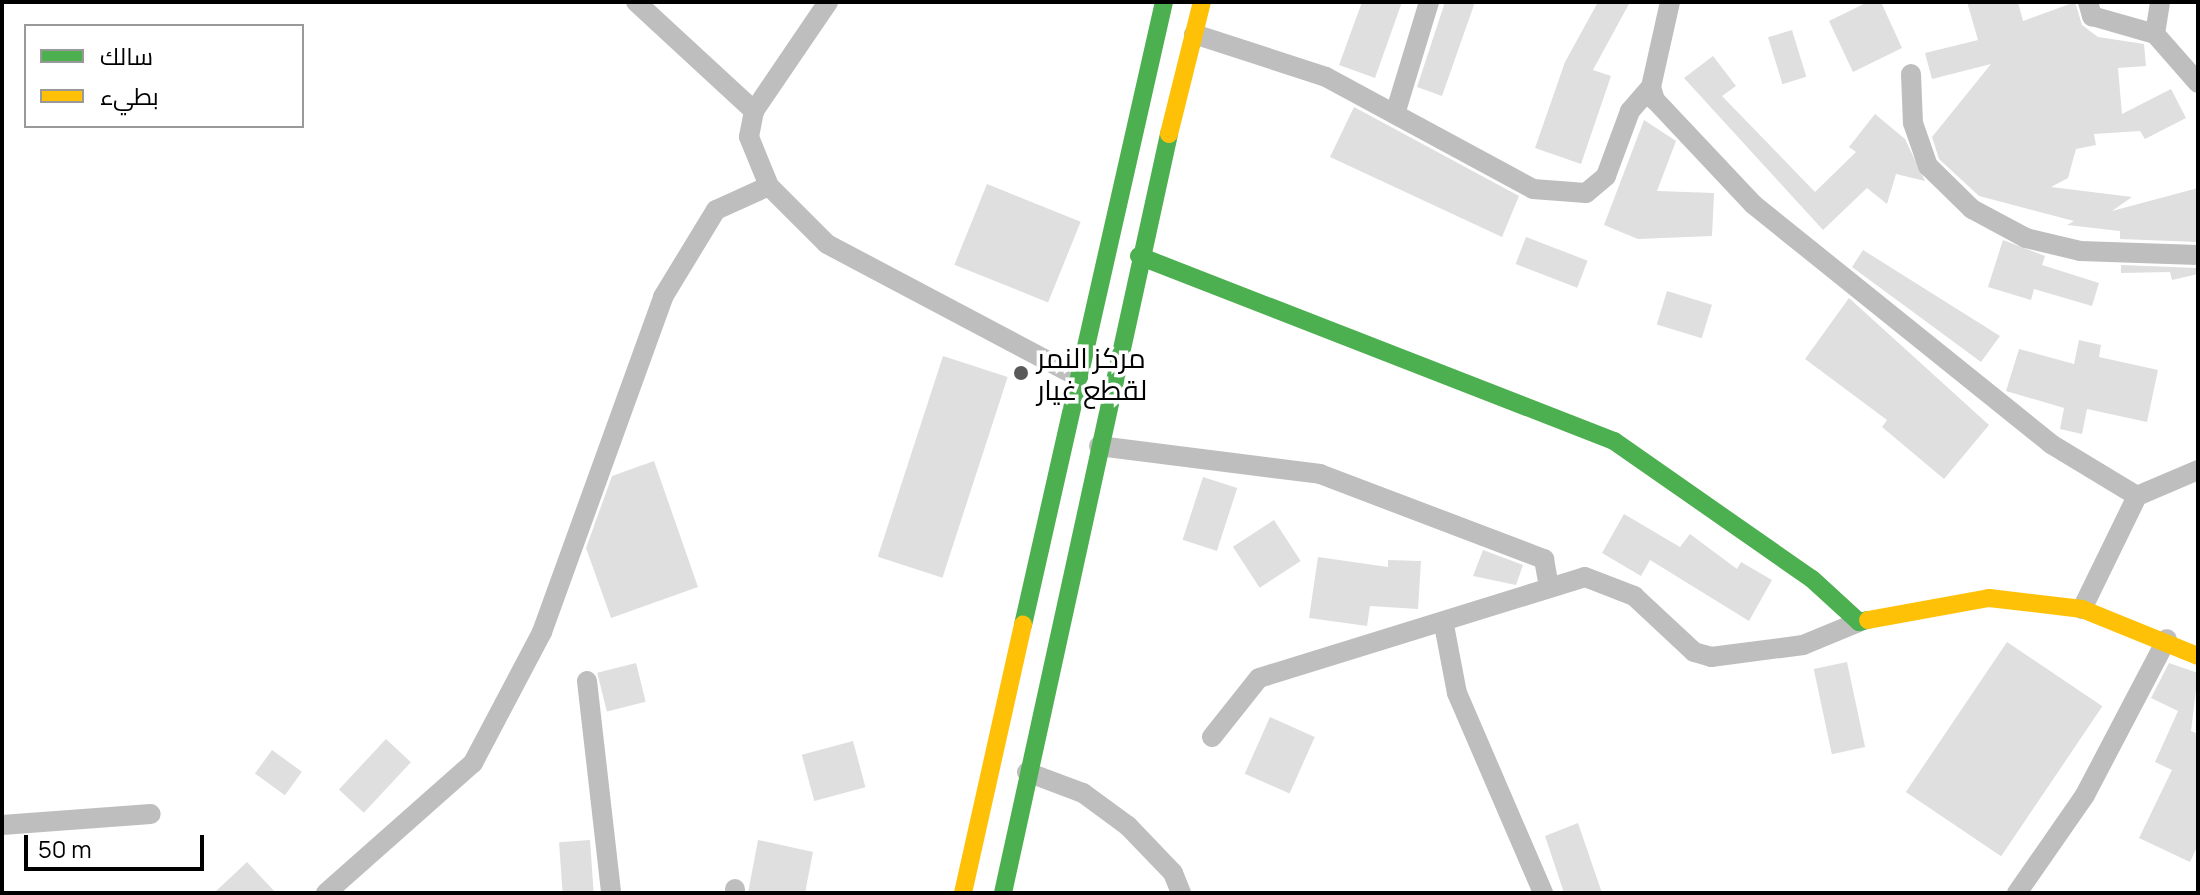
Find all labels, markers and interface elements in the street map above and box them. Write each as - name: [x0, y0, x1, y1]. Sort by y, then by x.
- legend: [24, 24, 304, 128]
- text: سالك: [100, 39, 153, 72]
- text: بطيء: [100, 79, 159, 112]
- place label: مركز النمر لقطع غيار: [1037, 340, 1147, 406]
- marker: مركز النمر لقطع غيار: [1012, 364, 1030, 382]
- scale bar: [28, 819, 208, 869]
- text: 50 m: [38, 832, 92, 865]

